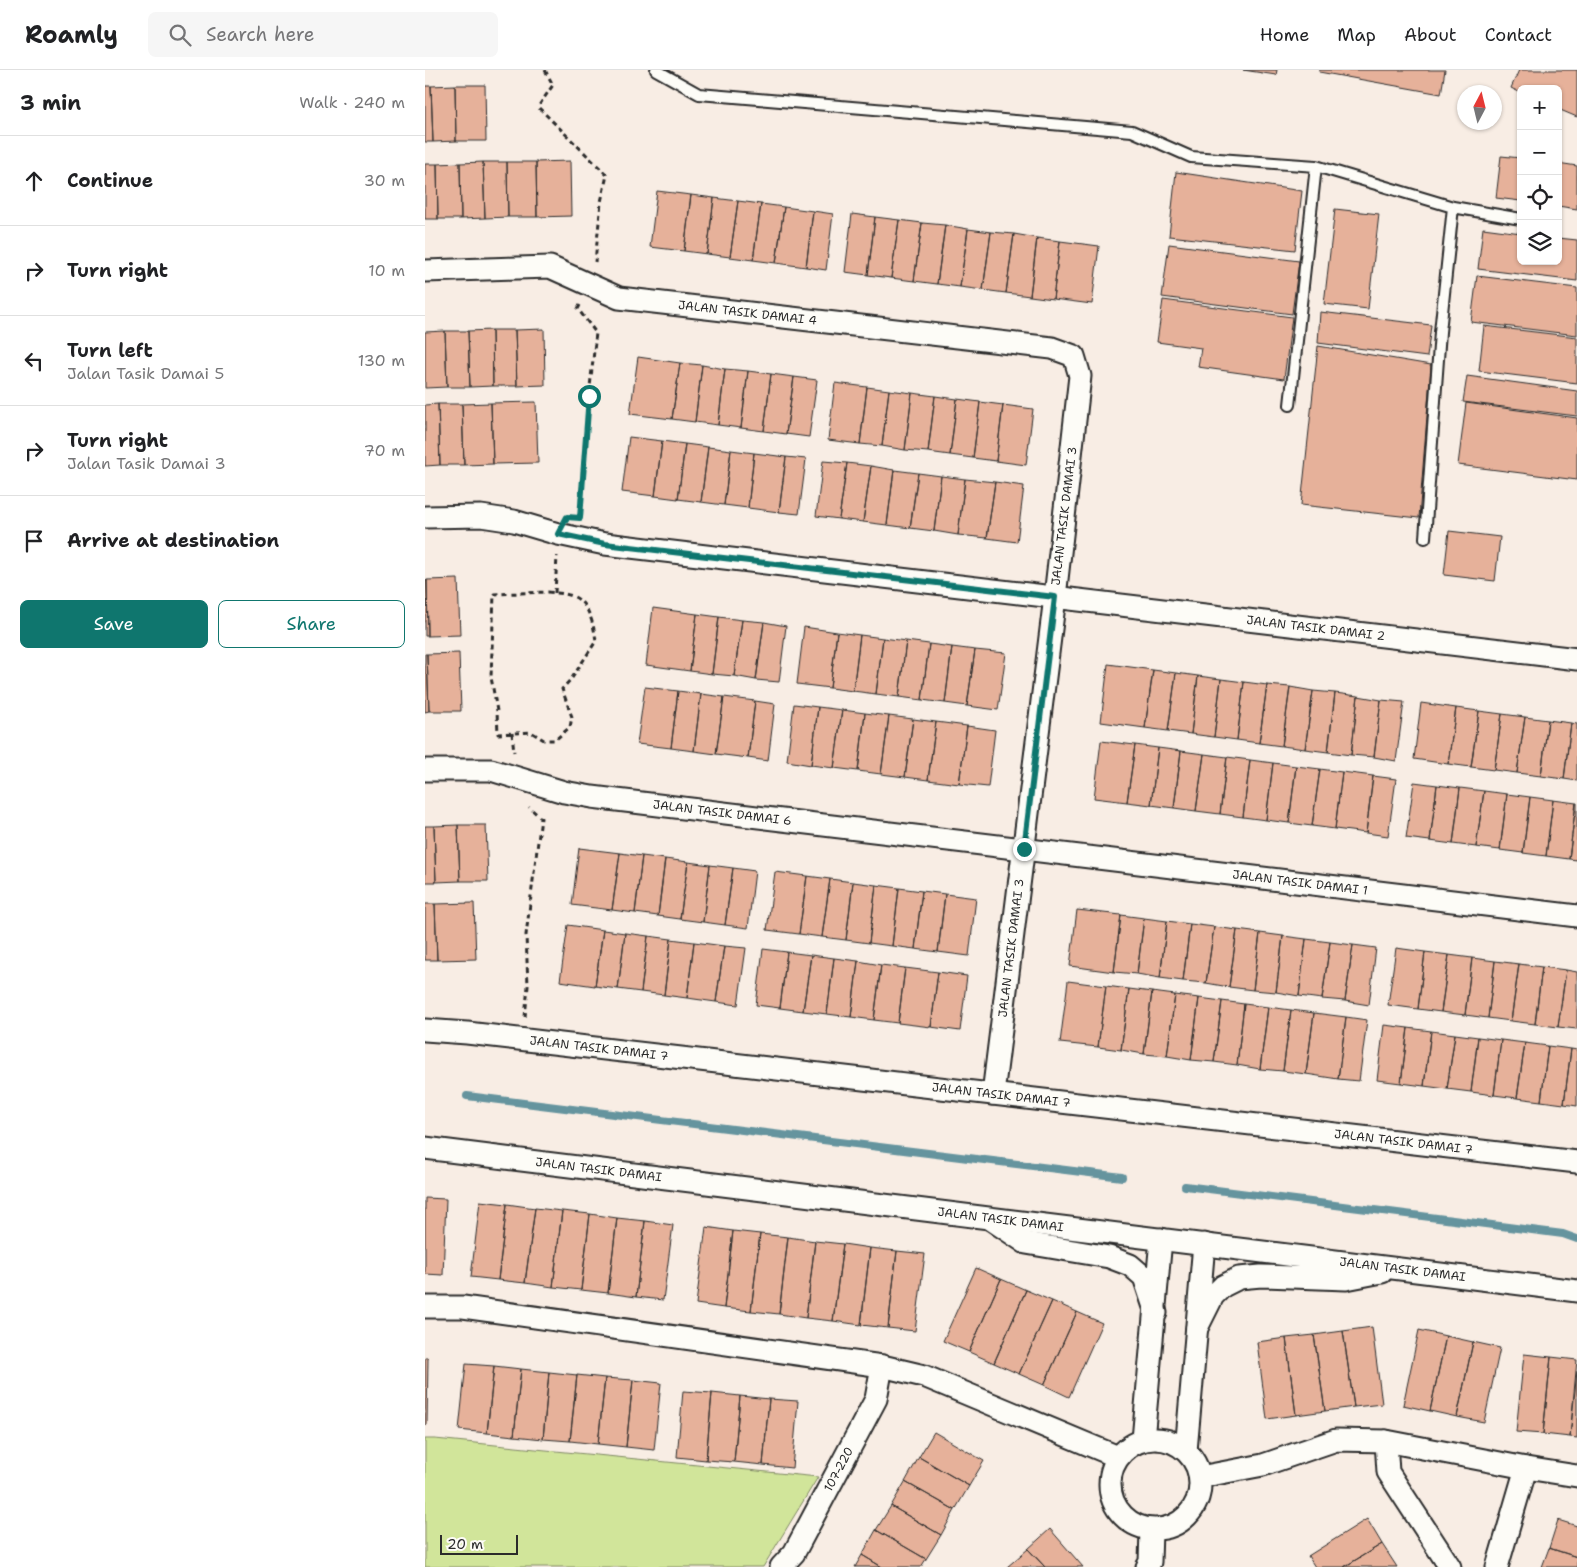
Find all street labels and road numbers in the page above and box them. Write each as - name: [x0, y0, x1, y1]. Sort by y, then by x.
- street label: JALAN TASIK DAMAI 4: [677, 297, 818, 329]
- street label: JALAN TASIK DAMAI 3: [1048, 446, 1080, 586]
- street label: JALAN TASIK DAMAI 2: [1245, 612, 1386, 644]
- street label: JALAN TASIK DAMAI 6: [652, 796, 793, 829]
- street label: JALAN TASIK DAMAI 1: [1232, 866, 1369, 899]
- street label: JALAN TASIK DAMAI 3: [995, 878, 1027, 1018]
- street label: JALAN TASIK DAMAI 7: [529, 1032, 669, 1064]
- street label: JALAN TASIK DAMAI 7: [931, 1079, 1072, 1111]
- street label: JALAN TASIK DAMAI 7: [1333, 1126, 1474, 1158]
- street label: JALAN TASIK DAMAI: [535, 1154, 663, 1185]
- street label: JALAN TASIK DAMAI: [937, 1204, 1065, 1235]
- street label: JALAN TASIK DAMAI: [1338, 1254, 1467, 1285]
- street label: 107-220: [820, 1444, 857, 1494]

